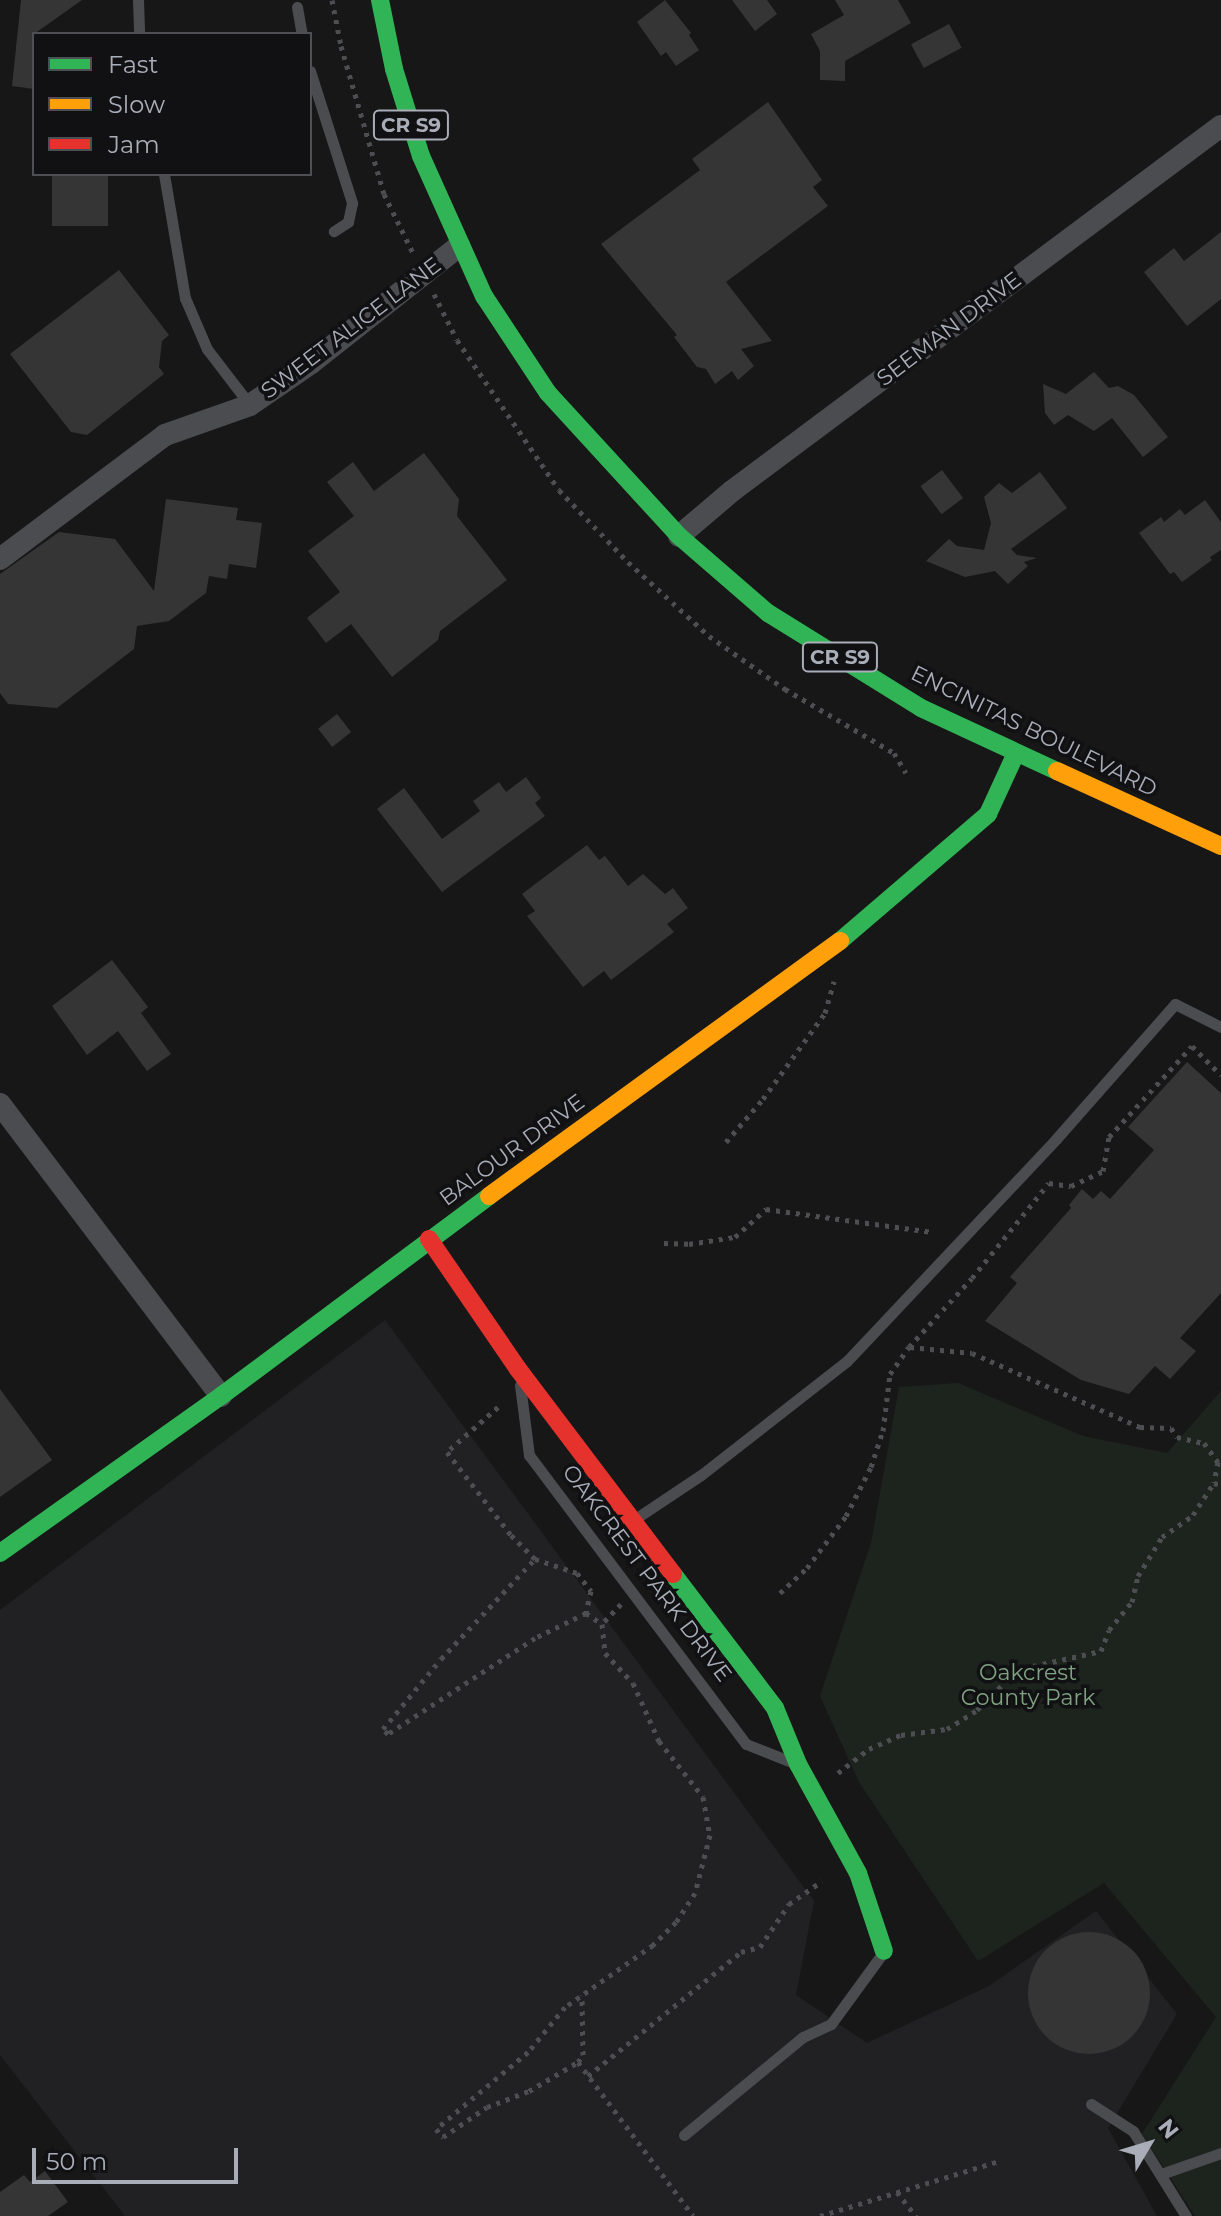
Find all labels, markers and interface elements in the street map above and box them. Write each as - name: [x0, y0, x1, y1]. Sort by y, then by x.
- legend: [32, 32, 312, 176]
- text: Fast: [108, 50, 158, 79]
- text: Slow: [108, 90, 165, 119]
- road number: CR S9: [371, 109, 451, 141]
- text: Jam: [108, 130, 160, 159]
- street label: SWEET ALICE LANE: [256, 252, 446, 404]
- street label: SEEMAN DRIVE: [872, 266, 1026, 392]
- road number: CR S9: [800, 641, 880, 673]
- street label: ENCINITAS BOULEVARD: [907, 660, 1161, 802]
- street label: BALOUR DRIVE: [434, 1089, 590, 1211]
- street label: OAKCREST PARK DRIVE: [557, 1459, 737, 1687]
- park label: Oakcrest County Park: [961, 1659, 1095, 1710]
- north arrow: [1109, 2104, 1189, 2184]
- text: N: [1152, 2114, 1184, 2144]
- scale bar: [36, 2132, 242, 2182]
- text: 50 m: [46, 2147, 107, 2176]

